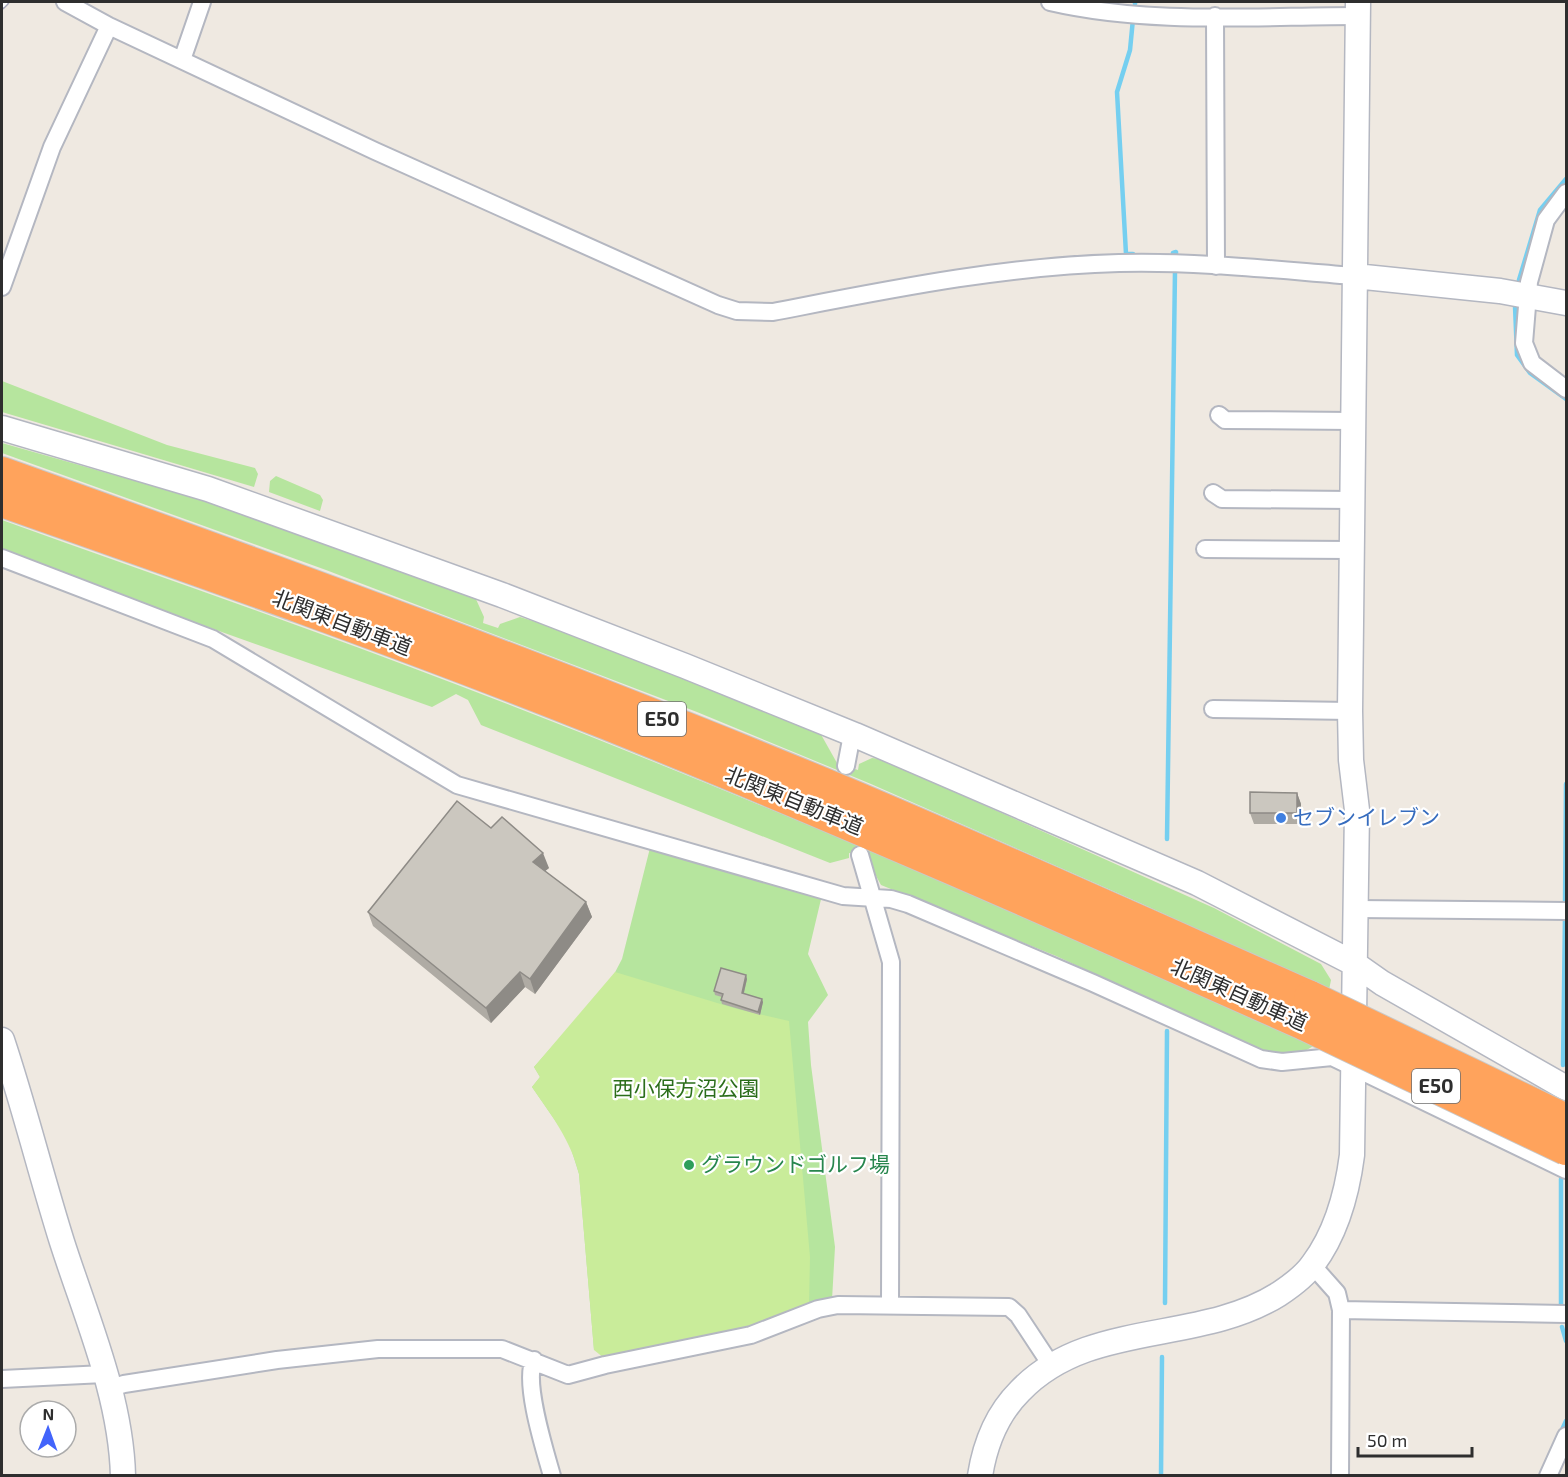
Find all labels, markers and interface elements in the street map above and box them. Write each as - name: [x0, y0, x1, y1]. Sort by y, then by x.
- street label: 北関東自動車道: [269, 584, 416, 660]
- road number: E50: [638, 702, 686, 736]
- street label: 北関東自動車道: [722, 760, 867, 839]
- place label: セブンイレブン: [1293, 804, 1440, 829]
- marker: セブンイレブン: [1274, 811, 1288, 825]
- street label: 北関東自動車道: [1167, 952, 1312, 1035]
- road number: E50: [1412, 1069, 1460, 1103]
- park label: 西小保方沼公園: [613, 1075, 760, 1100]
- place label: グラウンドゴルフ場: [701, 1151, 890, 1176]
- marker: グラウンドゴルフ場: [682, 1158, 696, 1172]
- north arrow: [18, 1399, 78, 1459]
- text: N: [42, 1404, 54, 1423]
- scale bar: [1358, 1420, 1472, 1458]
- text: 50 m: [1367, 1429, 1407, 1451]

